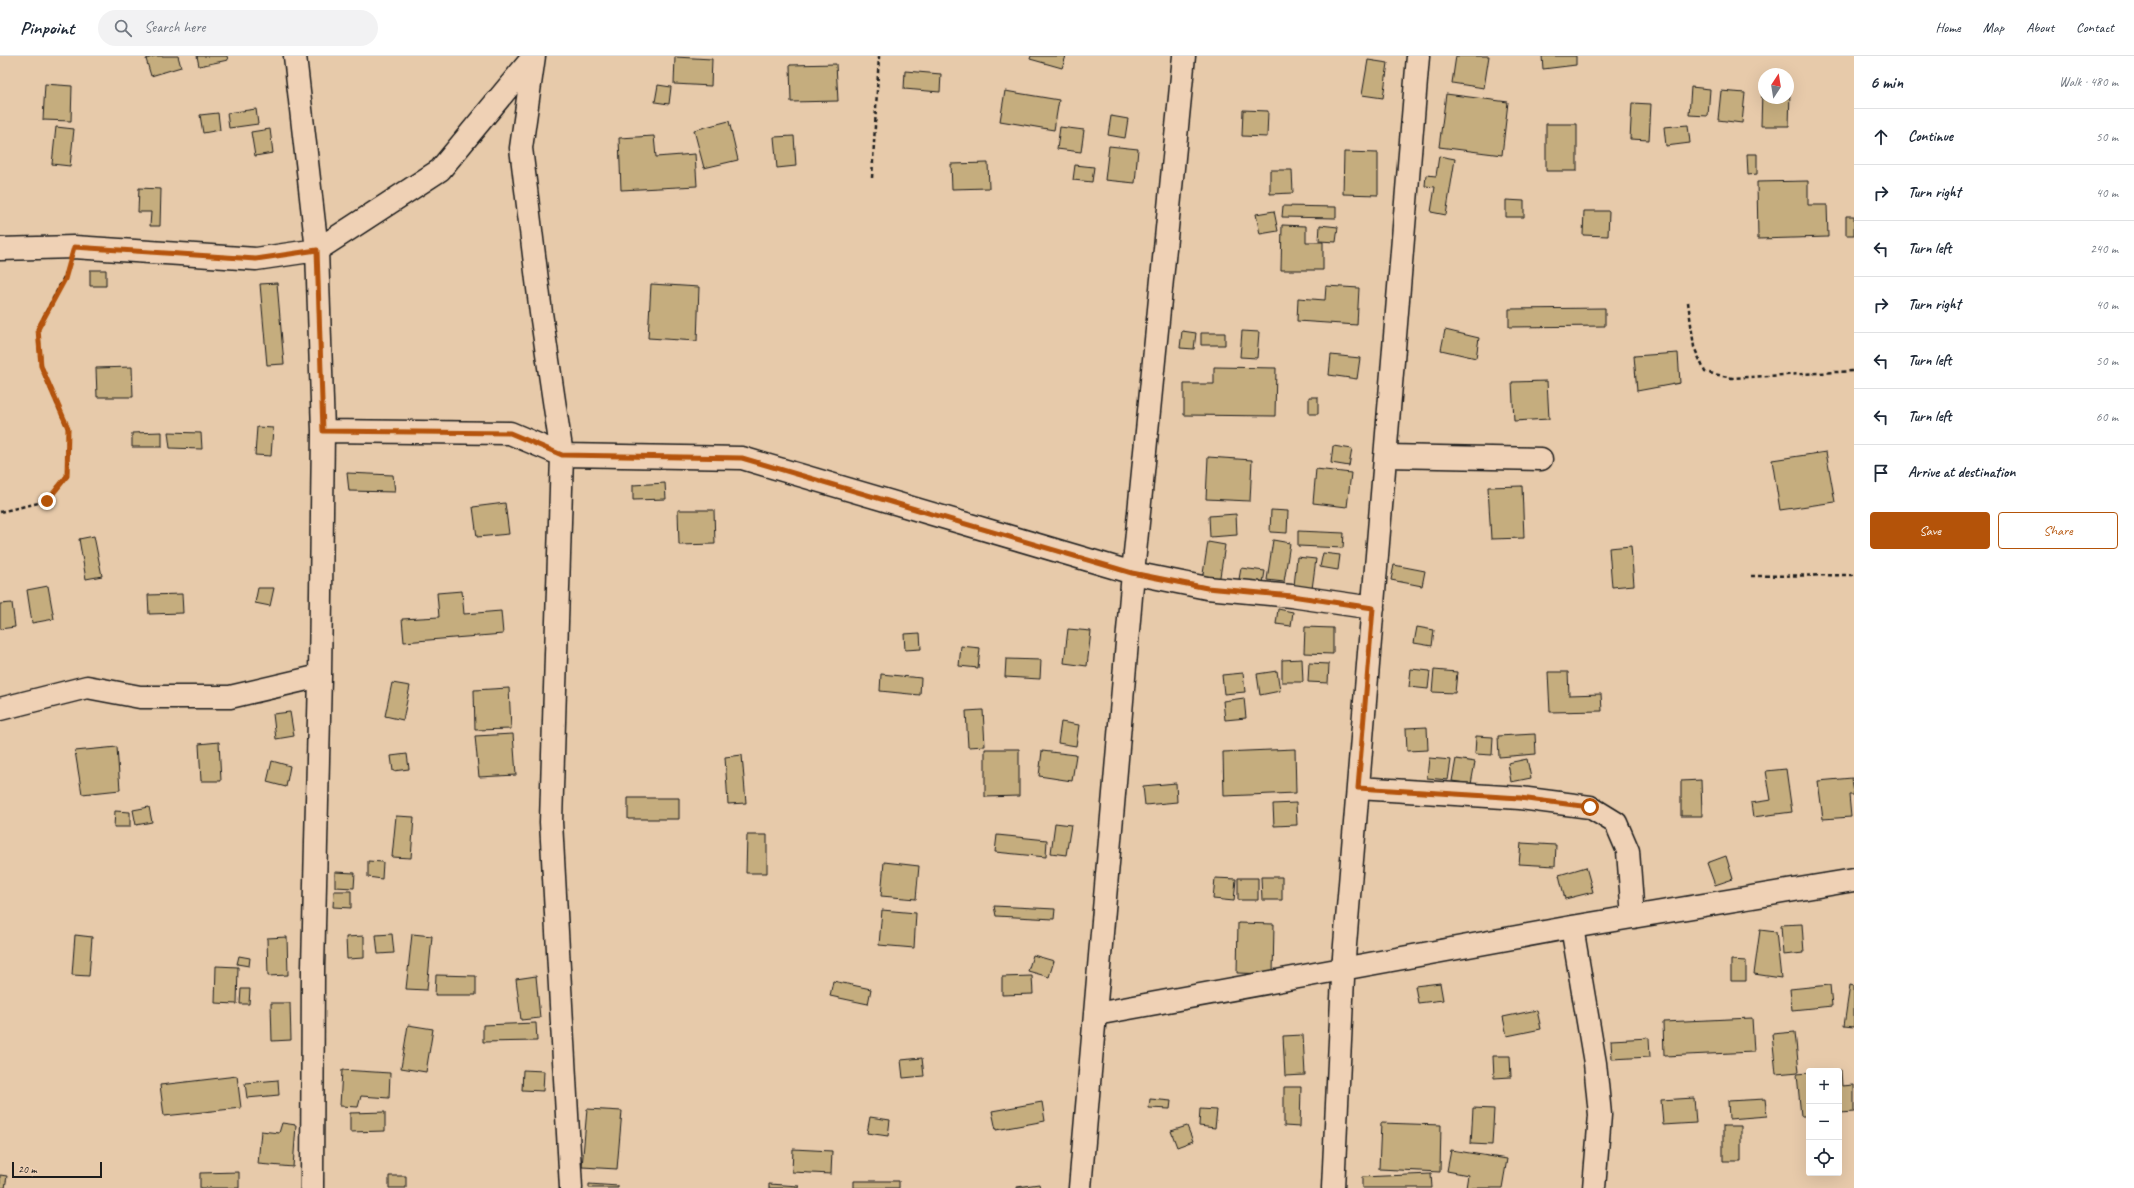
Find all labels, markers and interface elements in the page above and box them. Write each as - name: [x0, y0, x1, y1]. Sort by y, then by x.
- search box: [98, 10, 378, 46]
- text: Pinpoint: [20, 16, 74, 40]
- icon: search: [112, 17, 134, 39]
- text: Search here: [144, 18, 205, 37]
- text: Home: [1935, 19, 1961, 36]
- text: Map: [1983, 19, 2004, 36]
- text: About: [2026, 19, 2054, 36]
- text: Contact: [2076, 19, 2114, 36]
- north arrow: [1758, 68, 1794, 104]
- text: 6 min: [1870, 72, 1903, 93]
- text: Walk · 480 m: [2059, 74, 2118, 90]
- icon: ahead: [1870, 126, 1892, 148]
- text: Continue: [1908, 127, 1953, 146]
- text: 50 m: [2096, 129, 2118, 145]
- icon: right: [1870, 182, 1892, 204]
- text: Turn right: [1908, 183, 1961, 202]
- text: 40 m: [2096, 185, 2118, 201]
- icon: left: [1870, 238, 1892, 260]
- text: Turn left: [1908, 239, 1951, 258]
- text: 240 m: [2090, 241, 2118, 257]
- icon: right: [1870, 294, 1892, 316]
- text: Turn right: [1908, 295, 1961, 314]
- text: 40 m: [2096, 297, 2118, 313]
- icon: left: [1870, 350, 1892, 372]
- text: Turn left: [1908, 351, 1951, 370]
- text: 50 m: [2096, 353, 2118, 369]
- icon: left: [1870, 406, 1892, 428]
- text: Turn left: [1908, 407, 1951, 426]
- text: 60 m: [2096, 409, 2118, 425]
- icon: arrive: [1870, 462, 1892, 484]
- text: Arrive at destination: [1908, 463, 2015, 482]
- route end: [38, 492, 56, 510]
- button: Save: [1870, 512, 1990, 549]
- button: Share: [1998, 512, 2118, 549]
- route start: [1581, 798, 1599, 816]
- map controls: [1806, 1068, 1842, 1176]
- button: +: [1806, 1068, 1842, 1104]
- button: −: [1806, 1104, 1842, 1140]
- button: locate: [1806, 1140, 1842, 1176]
- scale bar: [12, 1160, 102, 1179]
- text: 20 m: [18, 1162, 37, 1176]

